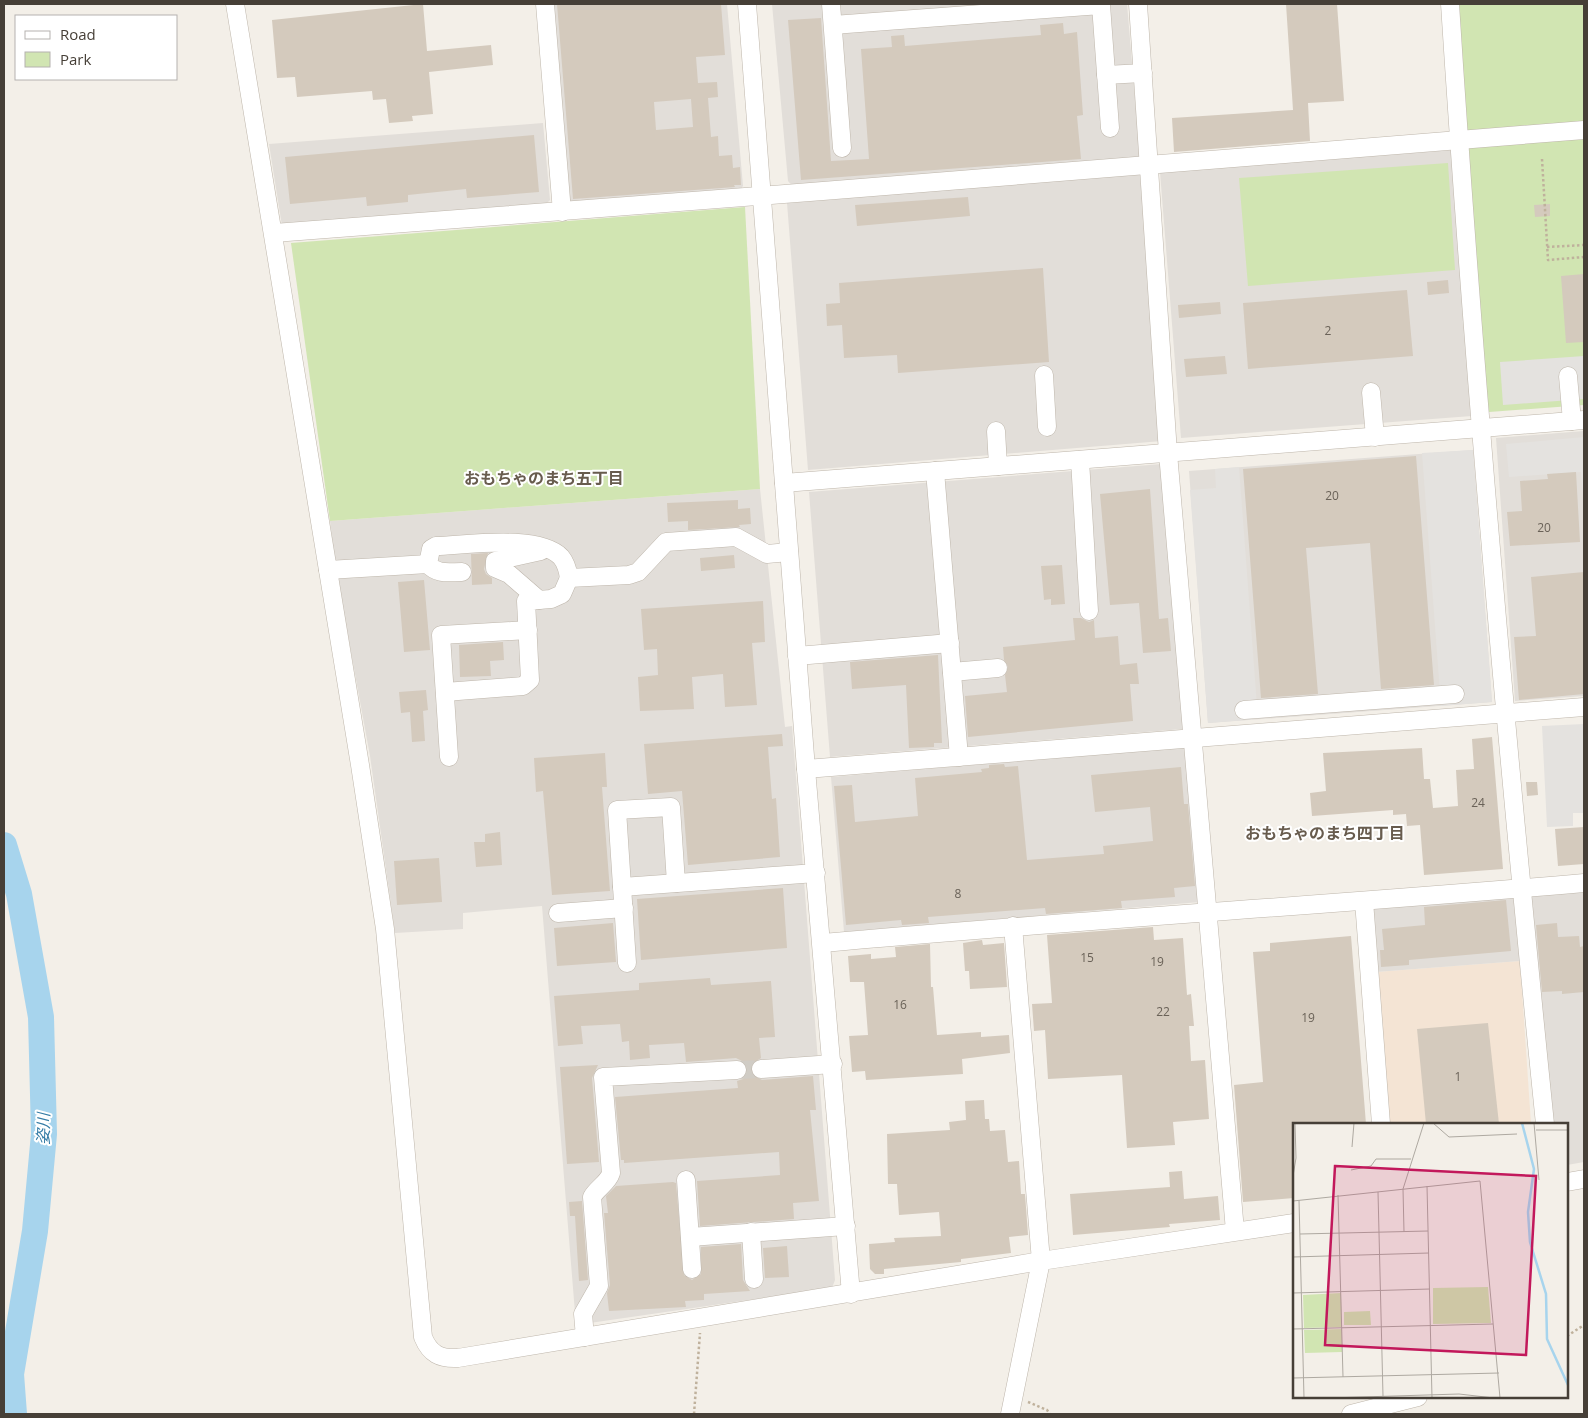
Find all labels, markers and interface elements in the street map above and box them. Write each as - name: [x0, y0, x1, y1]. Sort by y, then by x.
- legend: [15, 15, 178, 80]
- text: Road: [60, 24, 96, 44]
- text: Park: [60, 49, 91, 69]
- house number: 2: [1325, 322, 1332, 339]
- district label: おもちゃのまち五丁目: [464, 467, 624, 489]
- house number: 20: [1325, 487, 1339, 504]
- house number: 20: [1537, 519, 1551, 536]
- house number: 24: [1471, 794, 1485, 811]
- district label: おもちゃのまち四丁目: [1245, 822, 1405, 844]
- house number: 8: [955, 885, 962, 902]
- house number: 15: [1080, 949, 1094, 966]
- house number: 19: [1150, 953, 1164, 970]
- house number: 16: [893, 996, 907, 1013]
- house number: 22: [1156, 1003, 1170, 1020]
- house number: 19: [1301, 1009, 1315, 1026]
- house number: 1: [1455, 1068, 1461, 1085]
- water label: 姿川: [32, 1111, 54, 1145]
- inset map: [1293, 1123, 1568, 1398]

